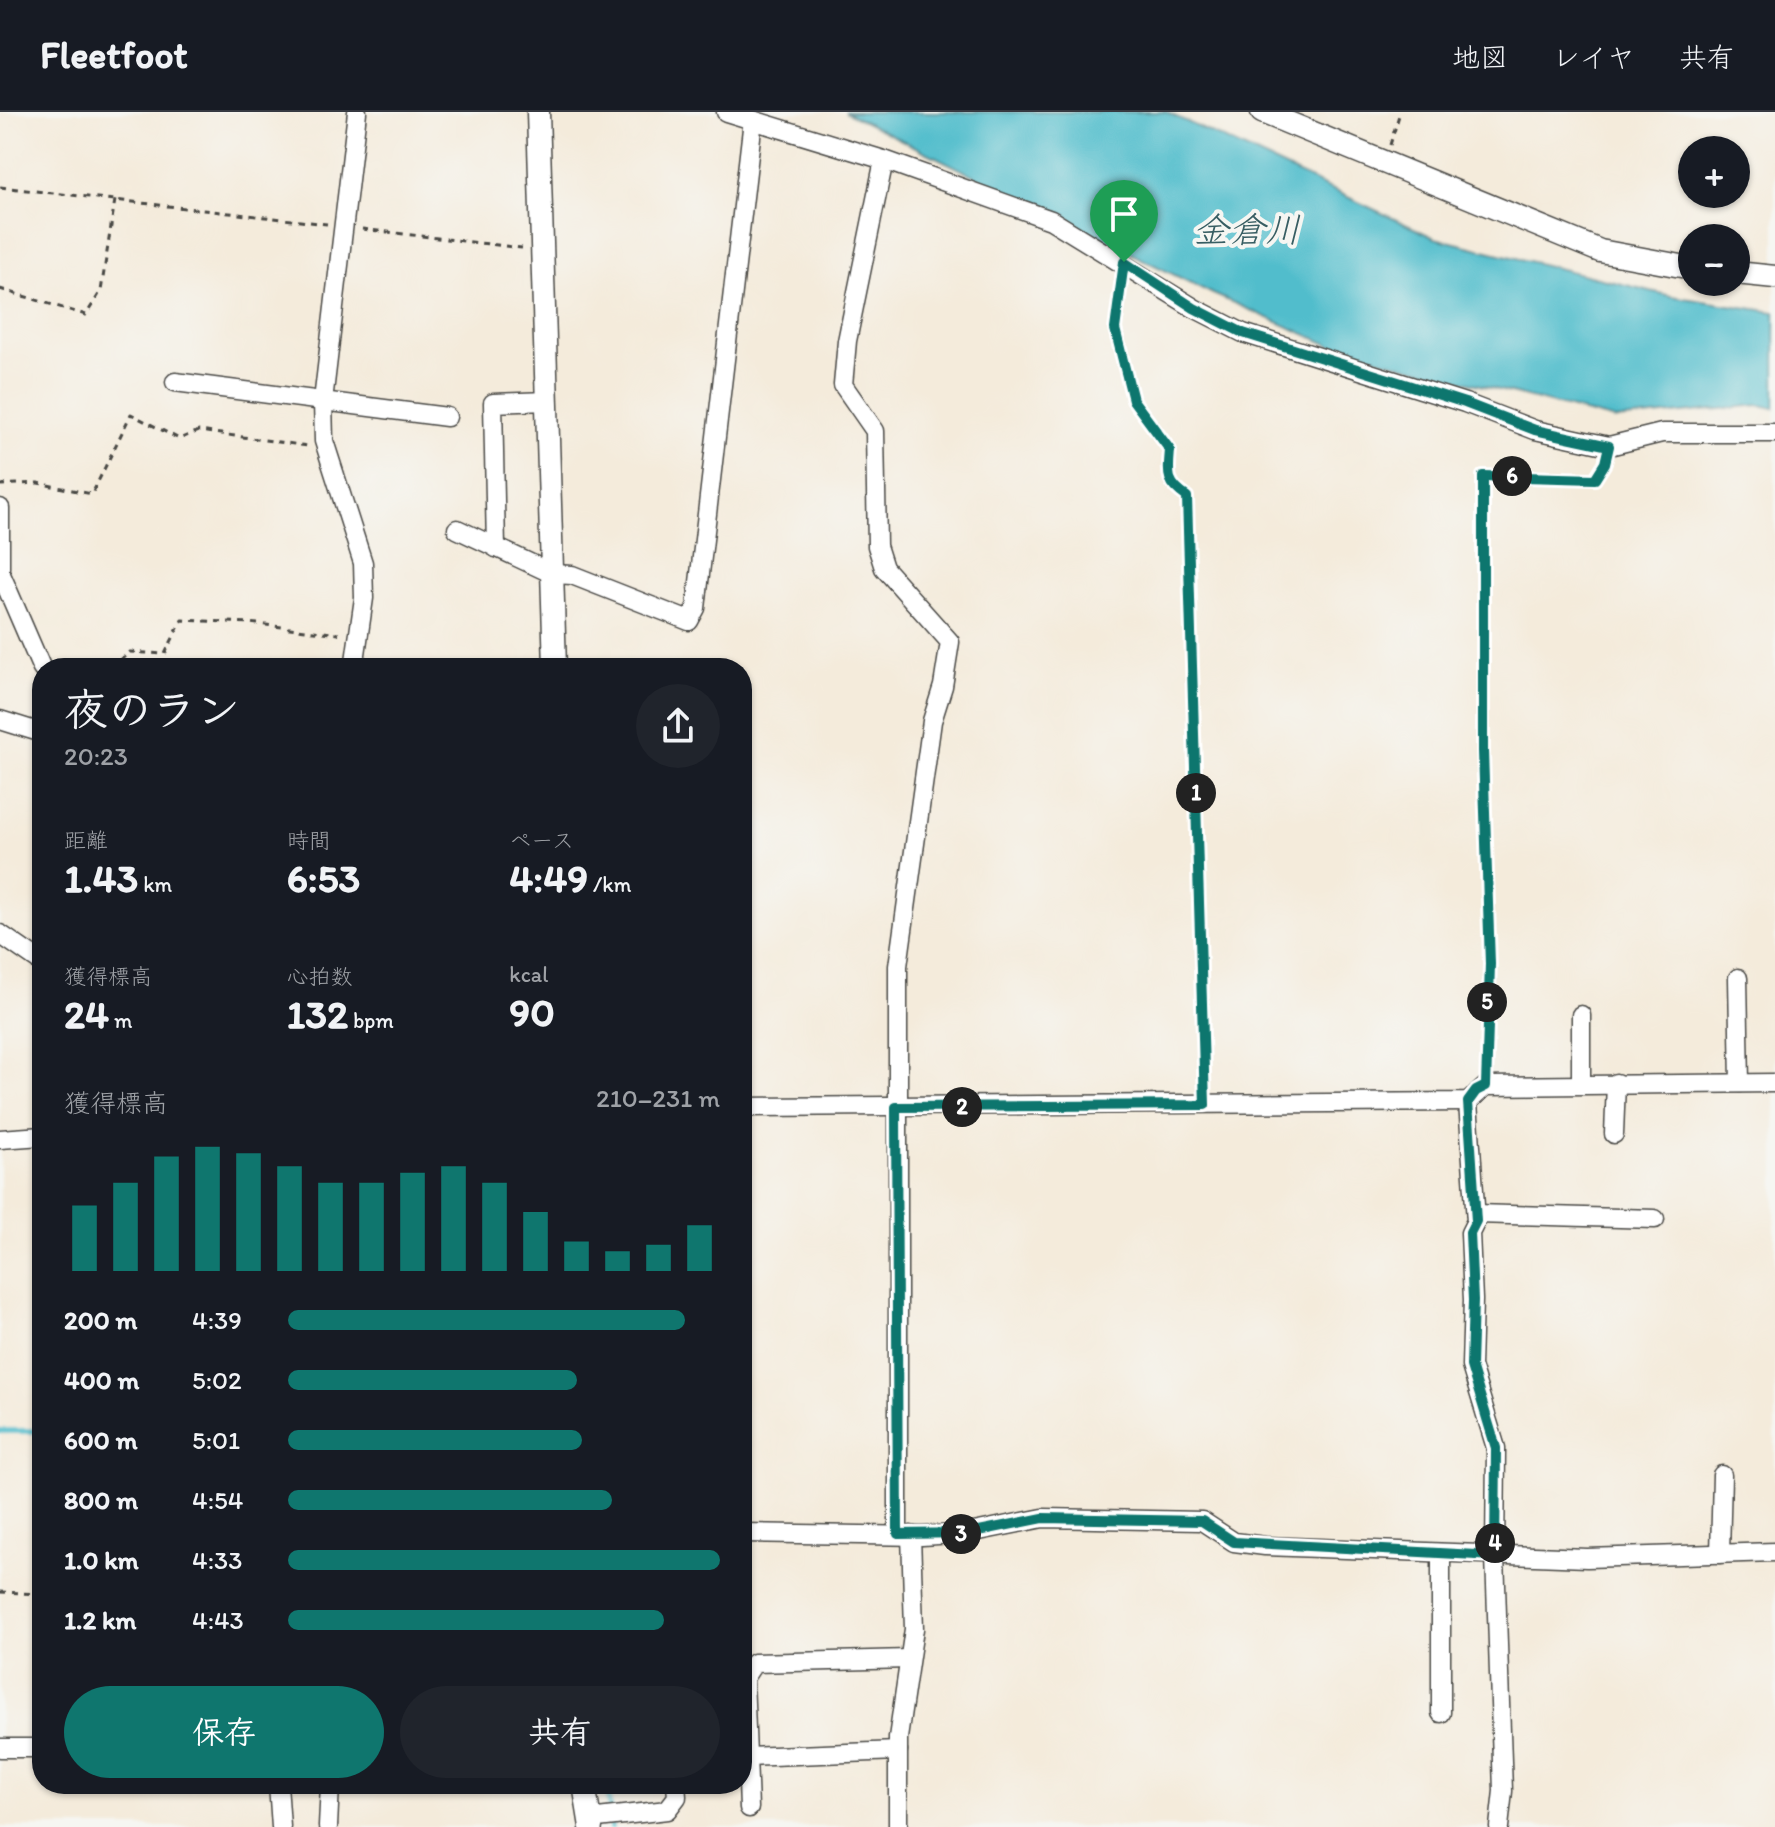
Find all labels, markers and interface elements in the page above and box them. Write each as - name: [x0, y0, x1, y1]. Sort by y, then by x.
- text: Fleetfoot: [40, 32, 188, 78]
- text: 地図: [1452, 40, 1508, 74]
- text: レイヤ: [1552, 40, 1635, 74]
- text: 共有: [1679, 40, 1735, 74]
- map controls: [1678, 136, 1750, 296]
- button: +: [1678, 136, 1750, 208]
- pin: [1090, 180, 1158, 262]
- icon: arrive: [1102, 192, 1146, 236]
- water label: 金倉川: [1193, 208, 1301, 251]
- button: −: [1678, 224, 1750, 296]
- pin: 6: [1492, 456, 1532, 496]
- text: 6: [1506, 462, 1518, 489]
- text: 夜のラン: [64, 683, 240, 736]
- button: share: [636, 684, 720, 768]
- text: 20:23: [64, 740, 128, 772]
- pin: 1: [1176, 773, 1216, 813]
- text: 1: [1191, 779, 1201, 806]
- text: 距離: [64, 827, 108, 854]
- text: 時間: [287, 827, 331, 854]
- text: ペース: [509, 827, 574, 854]
- text: 1.43: [64, 854, 138, 902]
- text: 6:53: [287, 854, 360, 902]
- text: 4:49: [509, 854, 588, 902]
- text: km: [138, 871, 172, 898]
- text: /km: [588, 871, 631, 898]
- text: kcal: [509, 961, 548, 988]
- text: 獲得標高: [64, 963, 152, 990]
- text: 心拍数: [287, 963, 353, 990]
- pin: 5: [1467, 982, 1507, 1022]
- text: 90: [509, 988, 555, 1036]
- text: 5: [1481, 988, 1493, 1015]
- text: 24: [64, 990, 109, 1038]
- text: 132: [287, 990, 348, 1038]
- text: m: [109, 1007, 133, 1034]
- text: bpm: [348, 1007, 394, 1034]
- text: 210–231 m: [596, 1082, 720, 1114]
- text: 獲得標高: [64, 1087, 168, 1119]
- pin: 2: [942, 1087, 982, 1127]
- text: 2: [956, 1093, 968, 1120]
- text: 200 m: [64, 1304, 137, 1336]
- text: 4:39: [192, 1304, 242, 1336]
- text: 400 m: [64, 1364, 139, 1396]
- text: 5:02: [192, 1364, 242, 1396]
- text: 600 m: [64, 1424, 138, 1456]
- text: 5:01: [192, 1424, 240, 1456]
- text: 800 m: [64, 1484, 138, 1516]
- text: 4:54: [192, 1484, 243, 1516]
- pin: 3: [941, 1514, 981, 1554]
- text: 3: [955, 1520, 967, 1547]
- pin: 4: [1475, 1523, 1515, 1563]
- text: 4: [1488, 1529, 1502, 1556]
- text: 1.0 km: [64, 1544, 139, 1576]
- text: 4:33: [192, 1544, 242, 1576]
- text: 1.2 km: [64, 1604, 136, 1636]
- text: 4:43: [192, 1604, 244, 1636]
- button: 保存: [64, 1686, 384, 1778]
- button: 共有: [400, 1686, 720, 1778]

